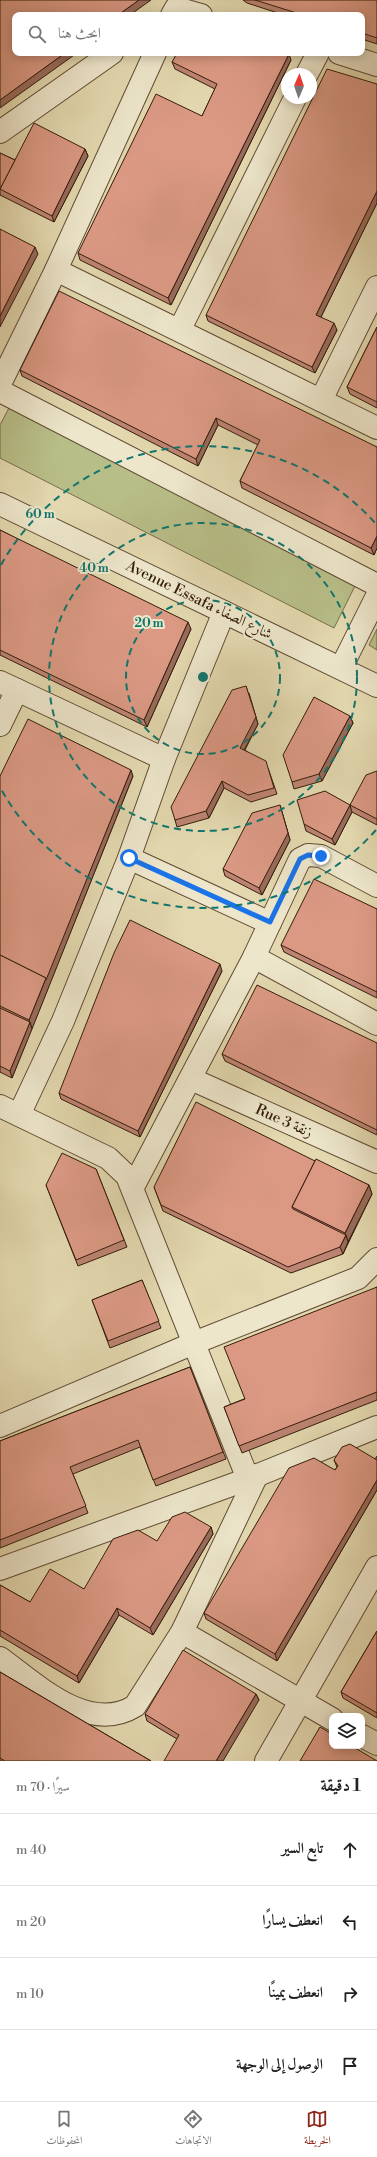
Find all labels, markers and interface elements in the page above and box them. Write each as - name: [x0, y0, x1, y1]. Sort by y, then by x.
- search box: [12, 12, 365, 56]
- icon: search: [26, 23, 48, 45]
- text: ابحث هنا: [58, 24, 101, 43]
- north arrow: [281, 68, 317, 104]
- text: 60 m: [25, 507, 55, 522]
- street label: Avenue Essafa شارع الصفاء: [121, 556, 275, 646]
- text: 40 m: [79, 561, 109, 576]
- text: 20 m: [134, 616, 164, 631]
- centre of rings: [196, 670, 210, 684]
- route end: [312, 847, 330, 865]
- route start: [120, 849, 138, 867]
- street label: Rue 3 زنقة: [252, 1100, 316, 1142]
- map controls: [329, 1713, 365, 1749]
- button: layers: [329, 1713, 365, 1749]
- text: 1 دقيقة: [320, 1775, 361, 1797]
- text: سيرًا · 70 m: [16, 1779, 70, 1795]
- text: تابع السير: [281, 1839, 323, 1858]
- icon: ahead: [339, 1839, 361, 1861]
- text: 40 m: [16, 1842, 46, 1858]
- text: انعطف يسارًا: [262, 1911, 323, 1930]
- icon: left: [339, 1911, 361, 1933]
- text: 20 m: [16, 1914, 46, 1930]
- text: انعطف يمينًا: [268, 1983, 323, 2002]
- icon: right: [339, 1983, 361, 2005]
- text: 10 m: [16, 1986, 44, 2002]
- text: الوصول إلى الوجهة: [236, 2055, 323, 2074]
- icon: arrive: [339, 2055, 361, 2077]
- tab: المحفوظات: [46, 2108, 82, 2151]
- tab: الاتجاهات: [175, 2108, 212, 2151]
- tab: الخريطة: [304, 2108, 331, 2151]

